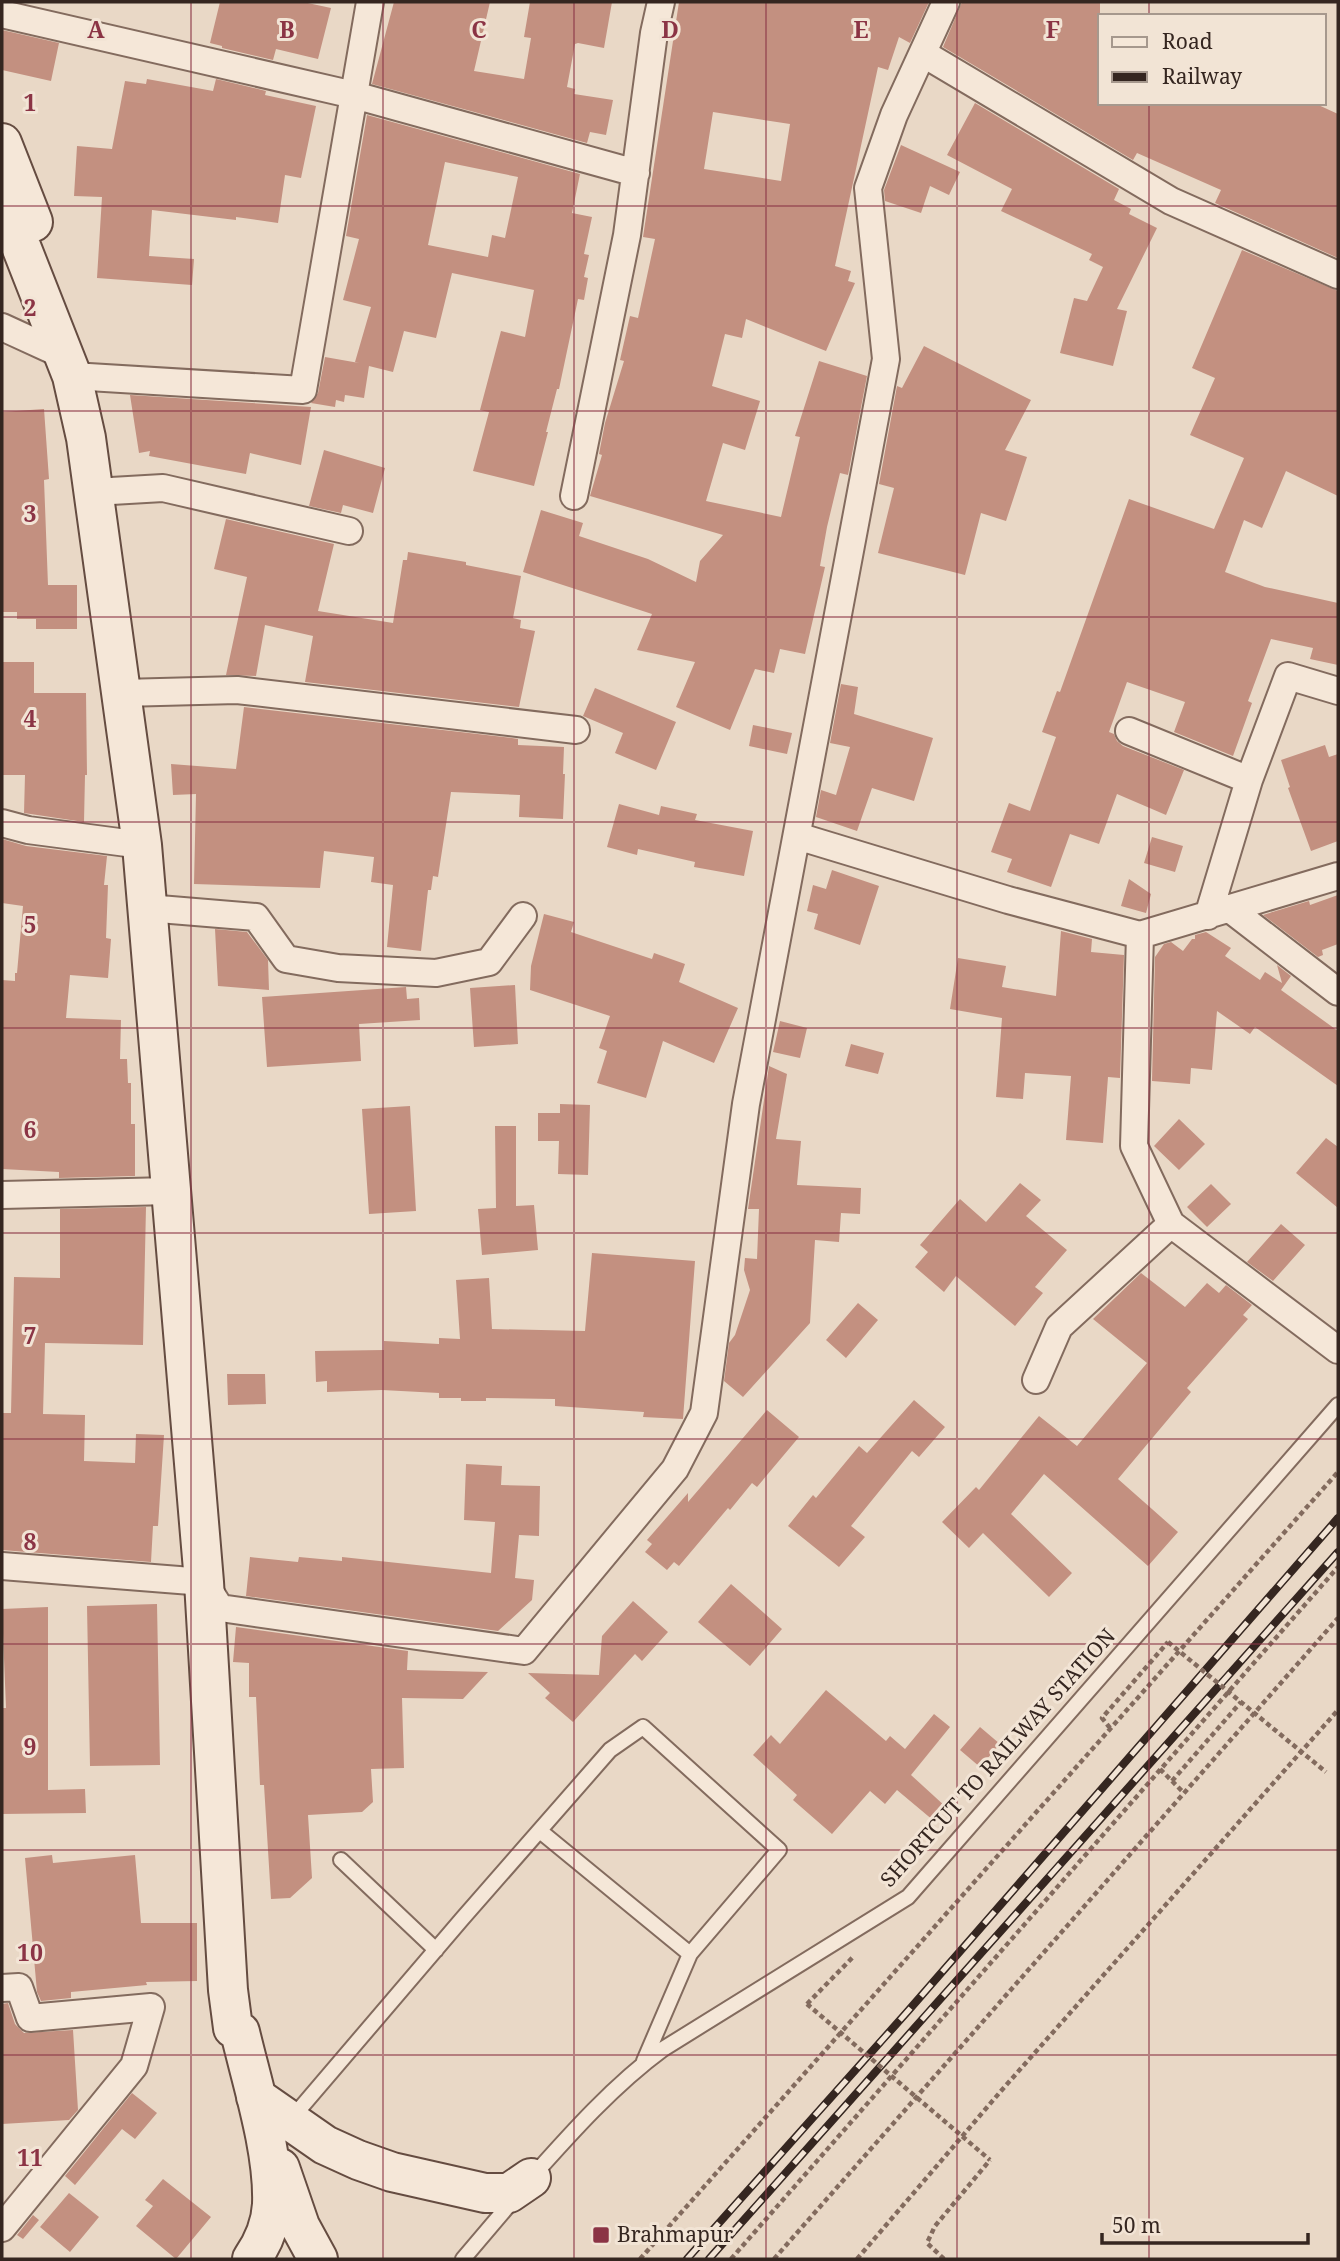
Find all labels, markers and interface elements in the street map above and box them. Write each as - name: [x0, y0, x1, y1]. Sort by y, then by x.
- text: A: [87, 13, 105, 45]
- text: B: [279, 13, 295, 45]
- text: C: [471, 13, 487, 45]
- text: D: [661, 13, 679, 45]
- text: E: [853, 13, 869, 45]
- text: F: [1046, 13, 1060, 45]
- legend: [1098, 14, 1326, 105]
- text: Road: [1162, 27, 1213, 55]
- text: Railway: [1162, 62, 1242, 90]
- text: 1: [24, 86, 37, 118]
- text: 2: [24, 291, 37, 323]
- text: 3: [24, 497, 37, 529]
- text: 4: [24, 702, 37, 734]
- text: 5: [24, 908, 37, 940]
- text: 6: [24, 1113, 37, 1145]
- text: 7: [24, 1319, 37, 1351]
- text: 8: [24, 1525, 37, 1557]
- street label: SHORTCUT TO RAILWAY STATION: [874, 1622, 1121, 1892]
- text: 9: [24, 1730, 37, 1762]
- text: 10: [17, 1936, 43, 1968]
- text: 11: [17, 2141, 43, 2173]
- scale bar: [1102, 2202, 1308, 2246]
- text: 50 m: [1112, 2211, 1161, 2239]
- place label: Brahmapur: [617, 2220, 733, 2248]
- marker: Brahmapur: [591, 2225, 611, 2245]

